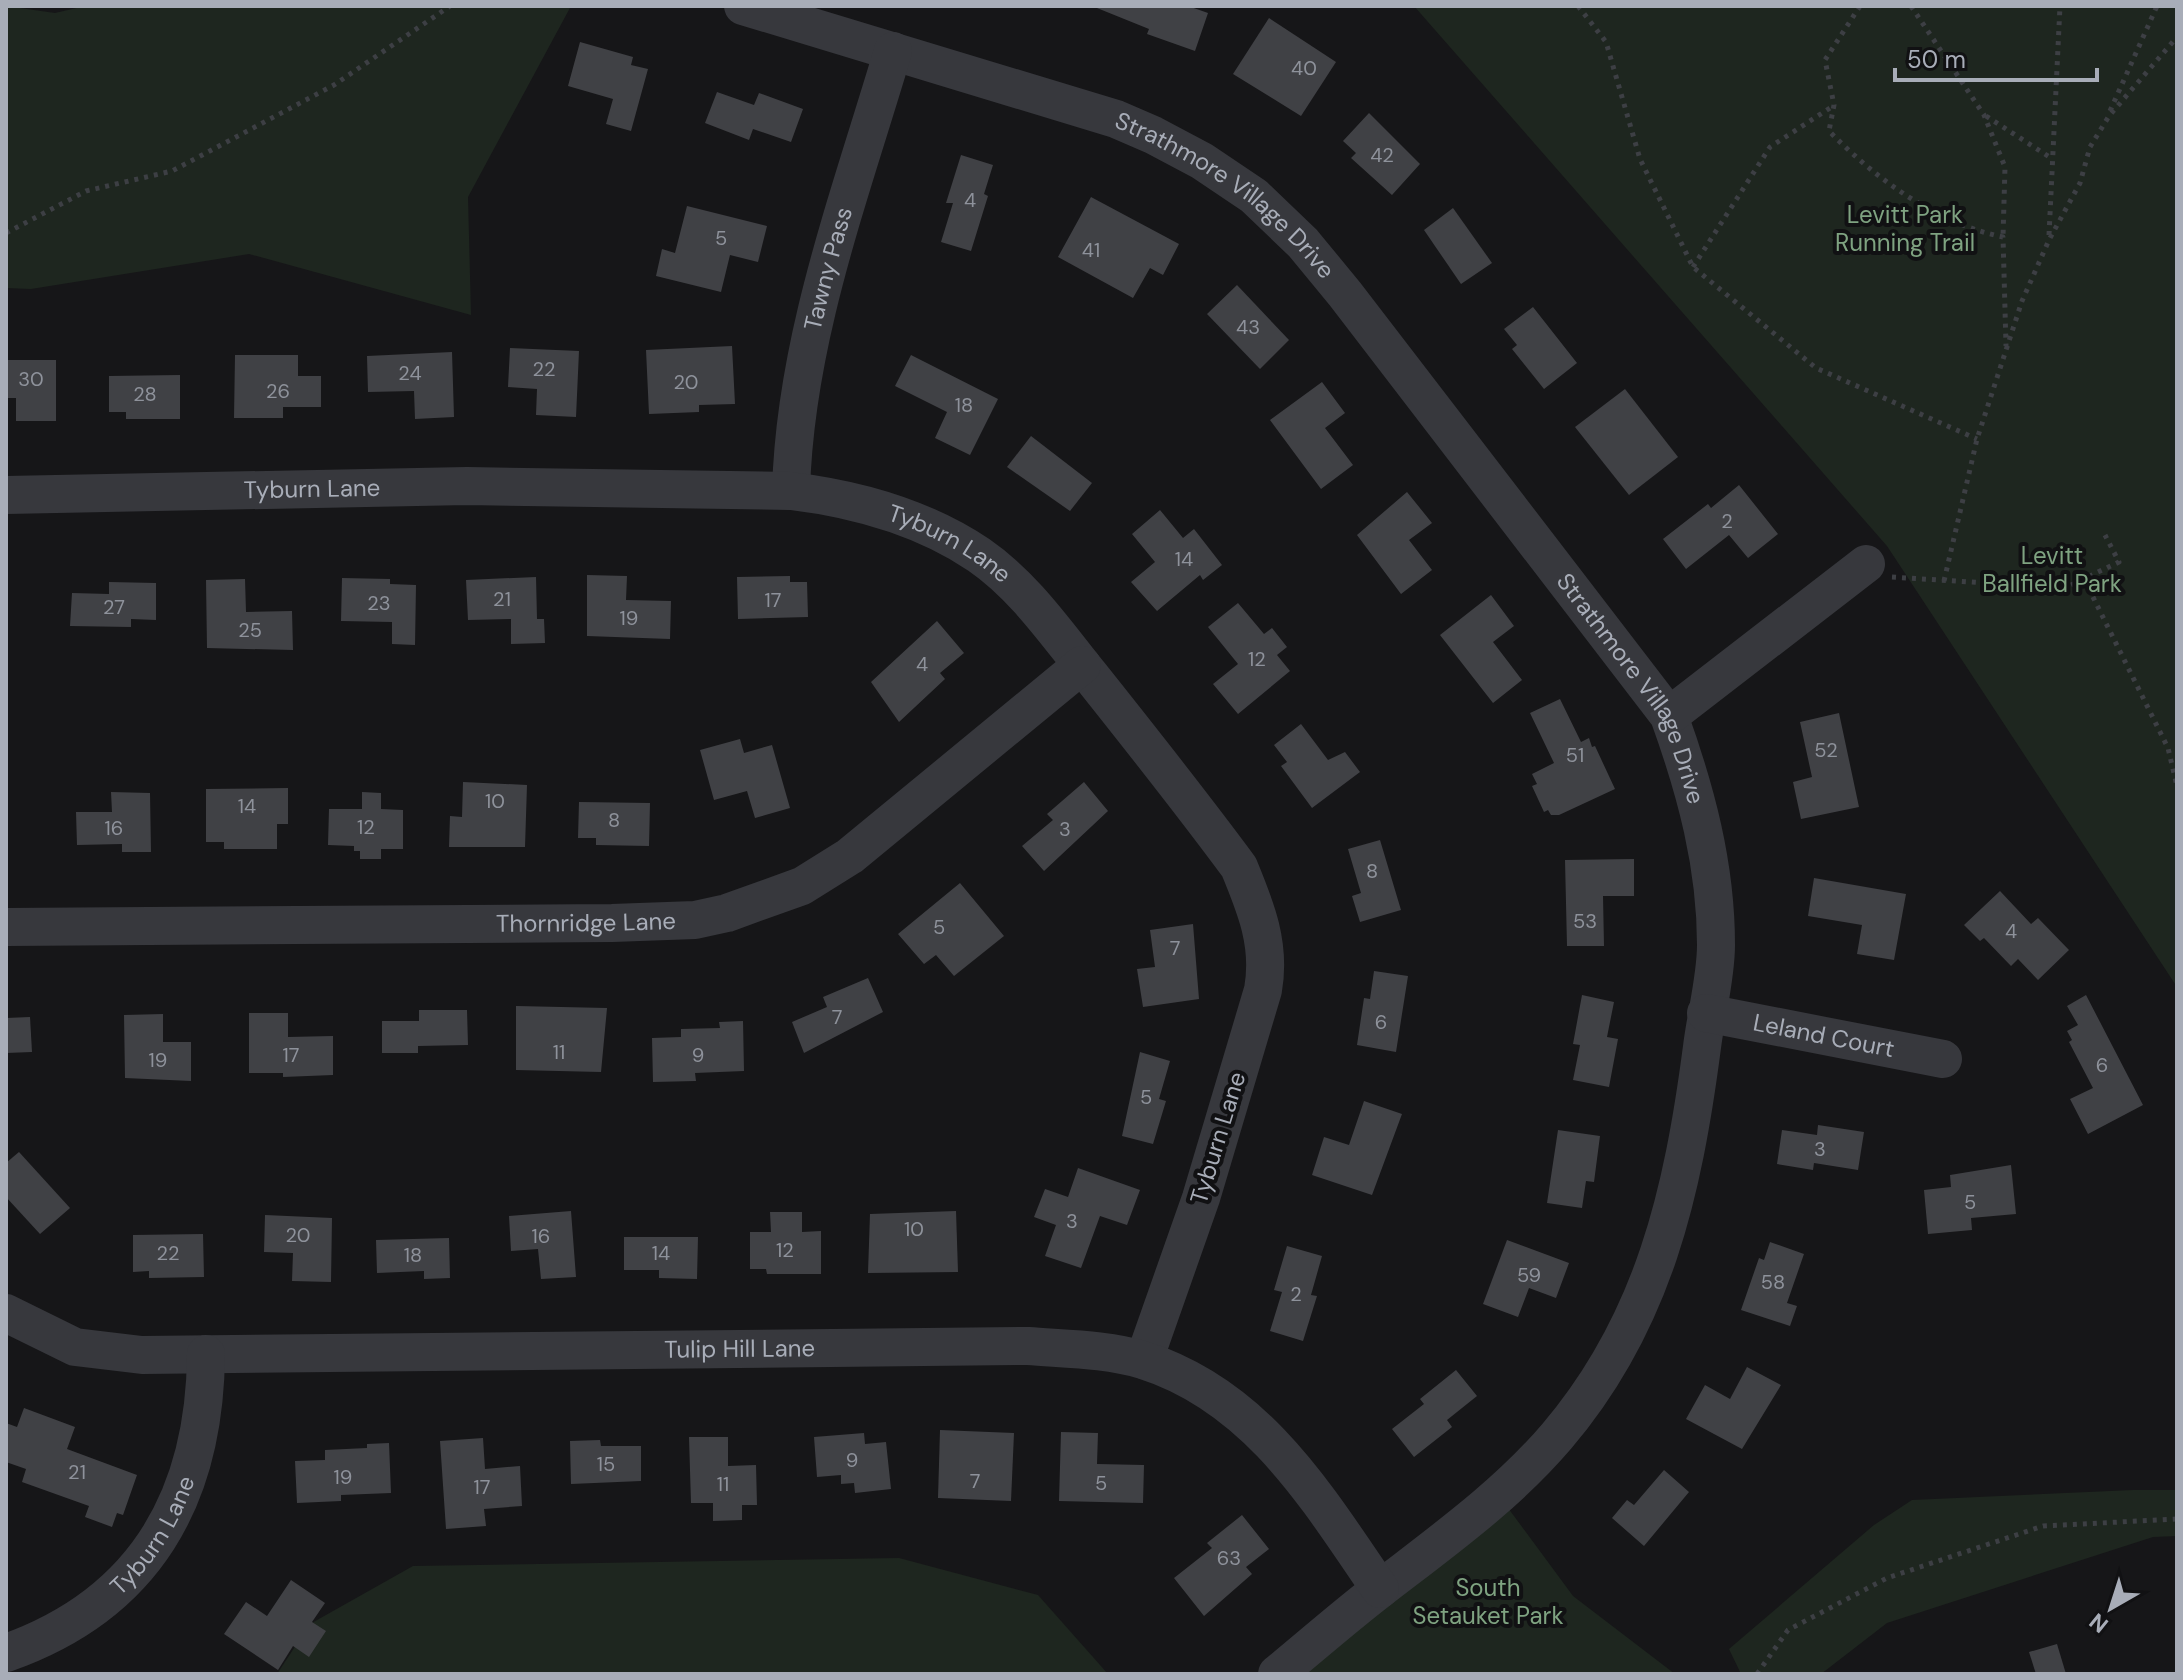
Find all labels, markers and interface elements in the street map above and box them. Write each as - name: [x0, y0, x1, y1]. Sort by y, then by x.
- scale bar: [1895, 32, 2097, 82]
- text: 50 m: [1907, 44, 1966, 75]
- house number: 40: [1291, 55, 1317, 81]
- street label: Strathmore Village Drive: [1110, 104, 1342, 285]
- house number: 42: [1370, 142, 1394, 168]
- house number: 4: [964, 187, 976, 213]
- park label: Levitt Park Running Trail: [1835, 199, 1975, 258]
- street label: Tawny Pass: [797, 203, 859, 333]
- house number: 5: [715, 225, 727, 251]
- house number: 41: [1082, 237, 1100, 263]
- house number: 43: [1236, 314, 1260, 340]
- house number: 22: [532, 356, 556, 382]
- house number: 24: [398, 360, 422, 386]
- house number: 30: [18, 366, 44, 392]
- house number: 20: [674, 369, 699, 395]
- house number: 26: [266, 378, 290, 404]
- house number: 28: [133, 381, 157, 407]
- house number: 18: [955, 392, 973, 418]
- street label: Tyburn Lane: [243, 472, 381, 505]
- street label: Tyburn Lane: [884, 497, 1018, 589]
- house number: 2: [1721, 508, 1733, 534]
- park label: Levitt Ballfield Park: [1982, 540, 2122, 599]
- house number: 14: [1175, 546, 1193, 572]
- street label: Strathmore Village Drive: [1550, 567, 1712, 807]
- house number: 21: [493, 586, 511, 612]
- house number: 17: [765, 587, 781, 613]
- house number: 23: [367, 590, 391, 616]
- house number: 27: [103, 594, 125, 620]
- house number: 19: [620, 605, 638, 631]
- house number: 25: [238, 617, 262, 643]
- house number: 12: [1248, 646, 1266, 672]
- house number: 4: [916, 651, 928, 677]
- house number: 52: [1814, 737, 1838, 763]
- house number: 51: [1566, 742, 1584, 768]
- house number: 10: [485, 788, 505, 814]
- house number: 14: [238, 793, 256, 819]
- house number: 8: [608, 807, 620, 833]
- house number: 12: [357, 814, 375, 840]
- house number: 16: [105, 815, 123, 841]
- house number: 3: [1059, 816, 1071, 842]
- house number: 8: [1366, 858, 1378, 884]
- street label: Thornridge Lane: [496, 905, 676, 939]
- house number: 53: [1573, 908, 1597, 934]
- house number: 5: [933, 914, 945, 940]
- house number: 4: [2005, 918, 2017, 944]
- house number: 7: [1170, 935, 1180, 961]
- house number: 7: [832, 1004, 842, 1030]
- street label: Leland Court: [1751, 1007, 1897, 1064]
- house number: 6: [1375, 1009, 1387, 1035]
- house number: 11: [553, 1039, 565, 1065]
- house number: 17: [283, 1042, 299, 1068]
- house number: 9: [692, 1042, 704, 1068]
- house number: 19: [149, 1047, 167, 1073]
- house number: 6: [2096, 1052, 2108, 1078]
- street label: Tyburn Lane: [1183, 1068, 1252, 1208]
- house number: 5: [1140, 1084, 1152, 1110]
- house number: 3: [1814, 1136, 1826, 1162]
- house number: 5: [1964, 1189, 1976, 1215]
- house number: 3: [1066, 1208, 1078, 1234]
- house number: 10: [904, 1216, 924, 1242]
- house number: 20: [286, 1222, 311, 1248]
- house number: 16: [532, 1223, 550, 1249]
- house number: 12: [776, 1237, 794, 1263]
- house number: 22: [156, 1240, 180, 1266]
- house number: 14: [652, 1240, 670, 1266]
- house number: 18: [404, 1242, 422, 1268]
- house number: 59: [1517, 1262, 1541, 1288]
- house number: 58: [1761, 1269, 1785, 1295]
- house number: 2: [1290, 1281, 1302, 1307]
- street label: Tulip Hill Lane: [664, 1332, 815, 1365]
- house number: 9: [846, 1447, 858, 1473]
- house number: 15: [597, 1451, 615, 1477]
- house number: 21: [68, 1459, 86, 1485]
- house number: 19: [334, 1464, 352, 1490]
- house number: 7: [970, 1468, 980, 1494]
- house number: 5: [1095, 1470, 1107, 1496]
- house number: 11: [717, 1471, 729, 1497]
- street label: Tyburn Lane: [103, 1472, 201, 1601]
- house number: 17: [474, 1474, 490, 1500]
- house number: 63: [1217, 1545, 1241, 1571]
- north arrow: [2071, 1568, 2151, 1648]
- park label: South Setauket Park: [1412, 1572, 1564, 1631]
- text: N: [2083, 1607, 2114, 1639]

